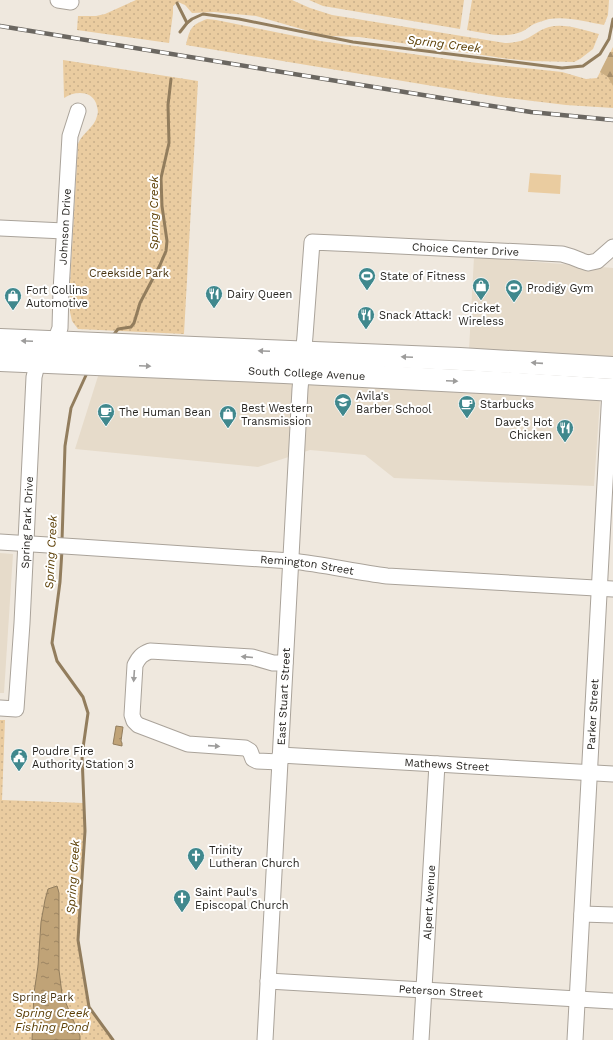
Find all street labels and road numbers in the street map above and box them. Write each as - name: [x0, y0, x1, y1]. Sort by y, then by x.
- street label: Johnson Drive: [57, 188, 74, 265]
- street label: Choice Center Drive: [411, 241, 519, 259]
- street label: South College Avenue: [248, 364, 366, 383]
- street label: Spring Park Drive: [19, 476, 36, 569]
- street label: Remington Street: [260, 553, 355, 578]
- street label: East Stuart Street: [275, 647, 293, 746]
- street label: Parker Street: [585, 678, 601, 750]
- street label: Mathews Street: [404, 756, 490, 774]
- street label: Alpert Avenue: [421, 864, 438, 940]
- street label: Peterson Street: [398, 983, 483, 1000]

